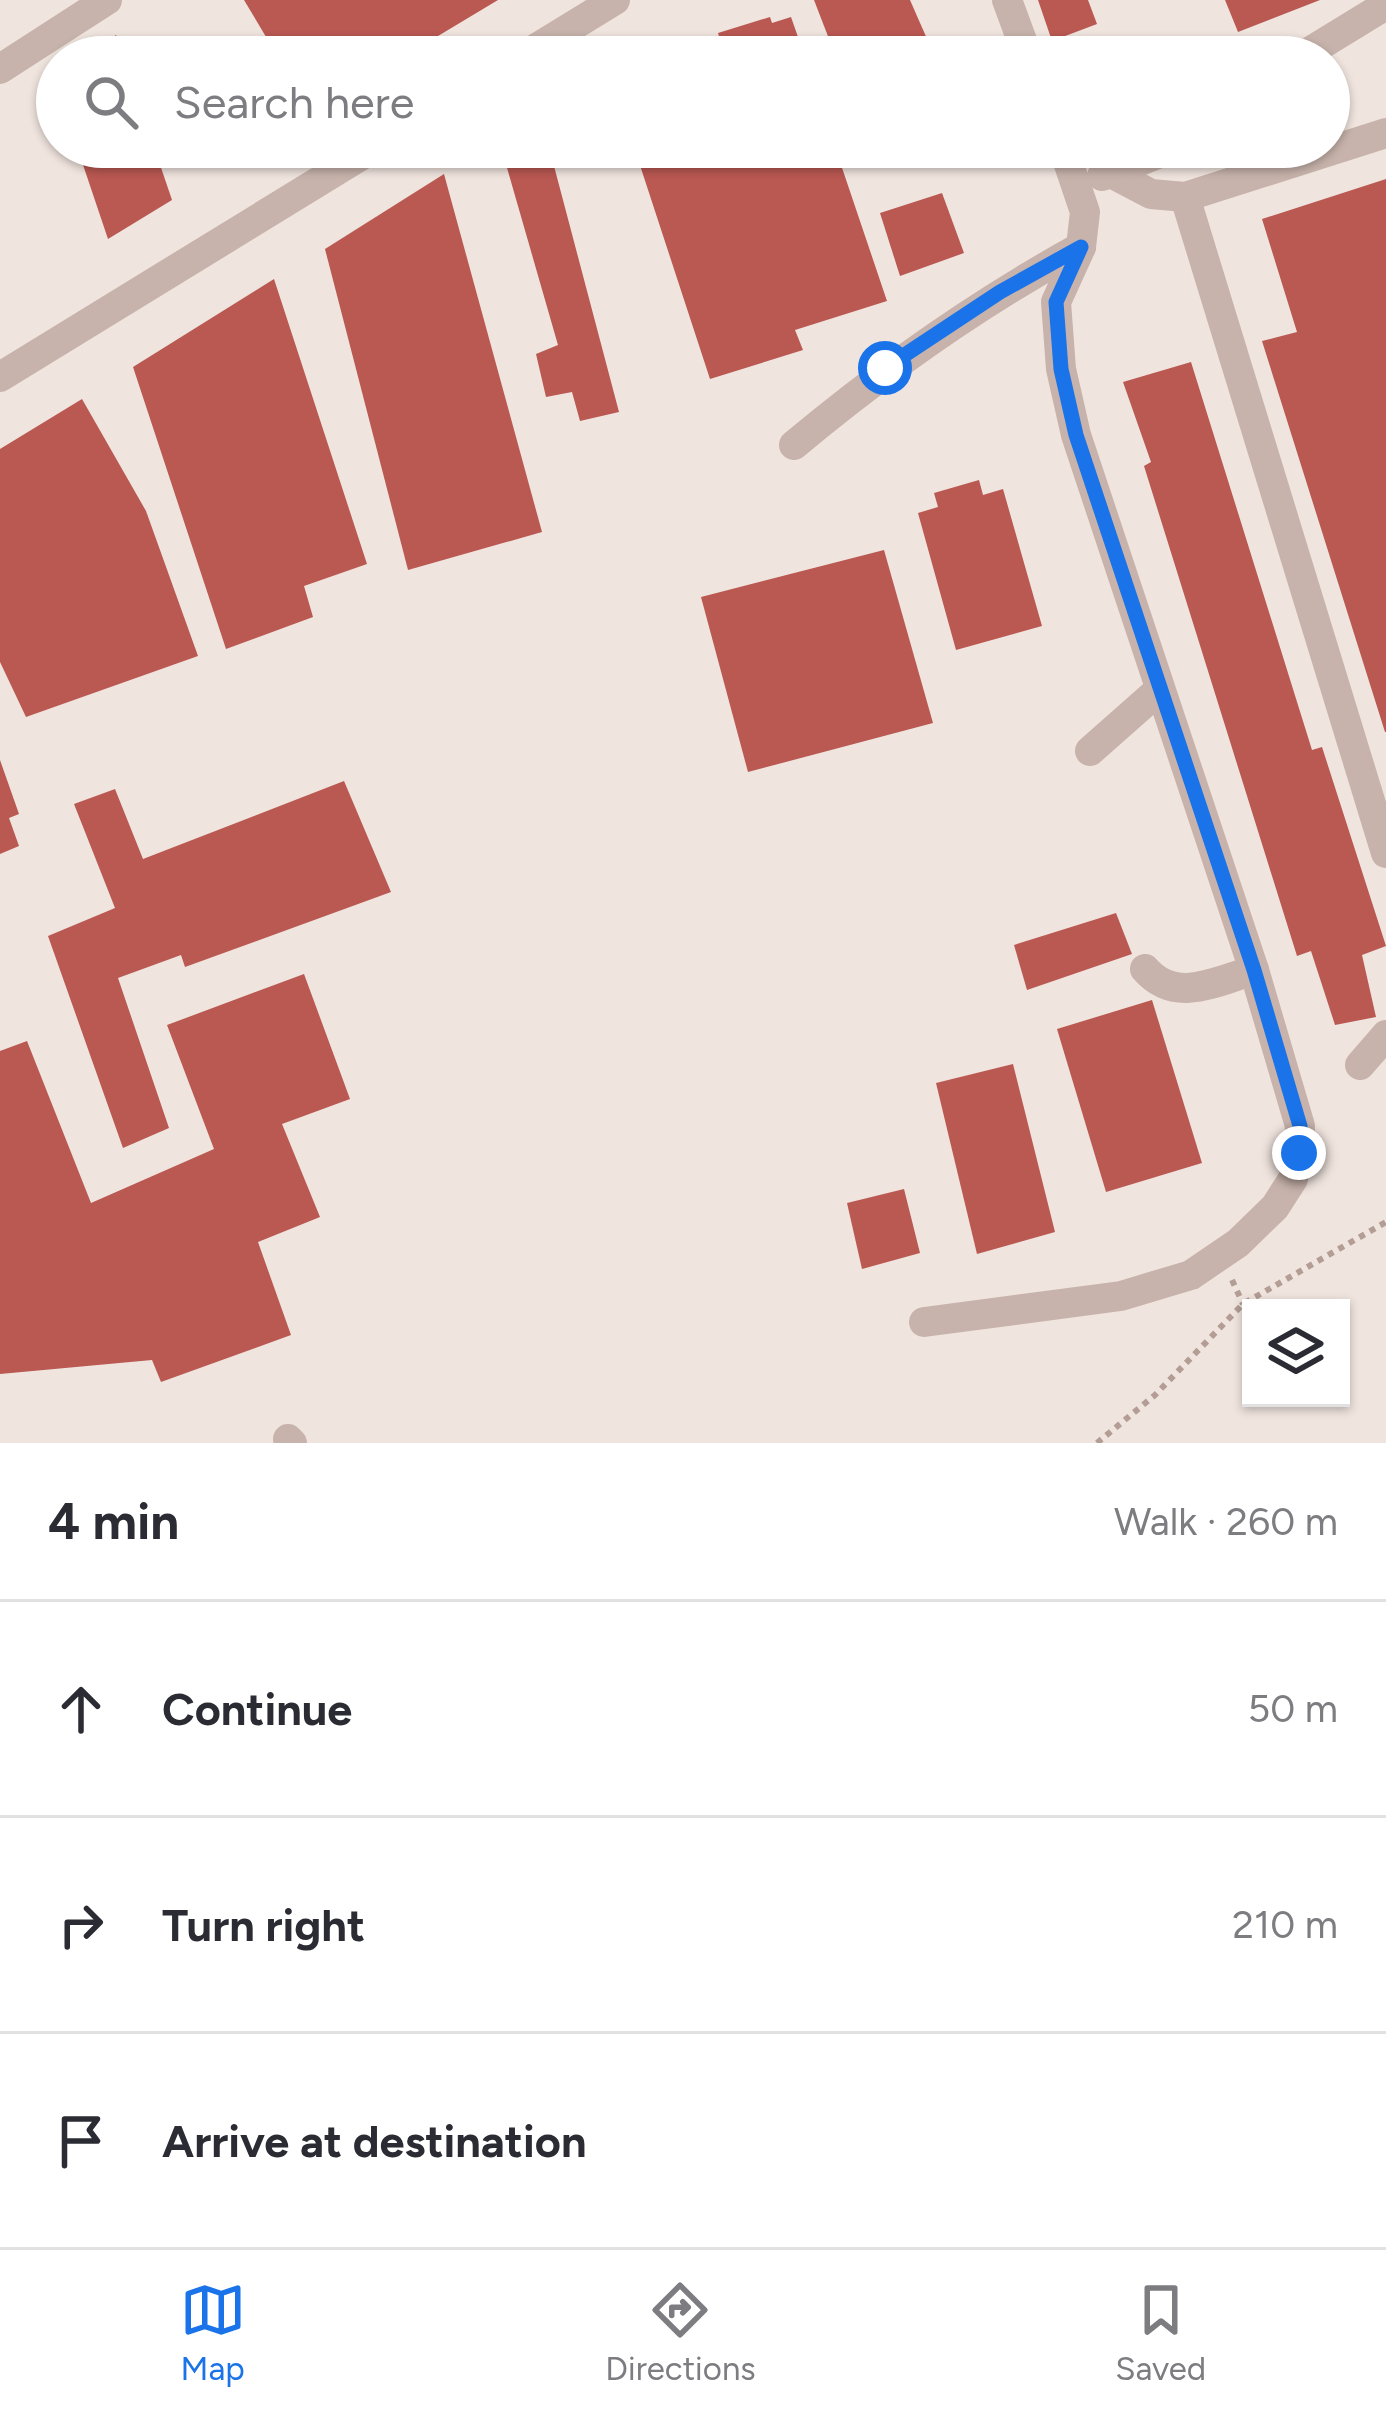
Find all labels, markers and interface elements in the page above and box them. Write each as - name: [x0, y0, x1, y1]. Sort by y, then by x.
- search box: [36, 36, 1350, 168]
- icon: search: [78, 69, 144, 135]
- text: Search here: [174, 75, 414, 129]
- route start: [858, 341, 912, 395]
- route end: [1272, 1126, 1326, 1180]
- map controls: [1242, 1299, 1350, 1407]
- button: layers: [1242, 1299, 1350, 1407]
- text: 4 min: [48, 1491, 179, 1552]
- text: Walk · 260 m: [1114, 1498, 1338, 1545]
- icon: ahead: [48, 1676, 114, 1742]
- text: Continue: [162, 1682, 352, 1736]
- text: 50 m: [1248, 1685, 1338, 1732]
- icon: right: [48, 1892, 114, 1958]
- text: Turn right: [162, 1898, 365, 1952]
- text: 210 m: [1232, 1901, 1338, 1948]
- icon: arrive: [48, 2108, 114, 2174]
- text: Arrive at destination: [162, 2114, 586, 2168]
- tab: Map: [180, 2277, 246, 2388]
- tab: Directions: [605, 2277, 756, 2388]
- tab: Saved: [1115, 2277, 1206, 2388]

